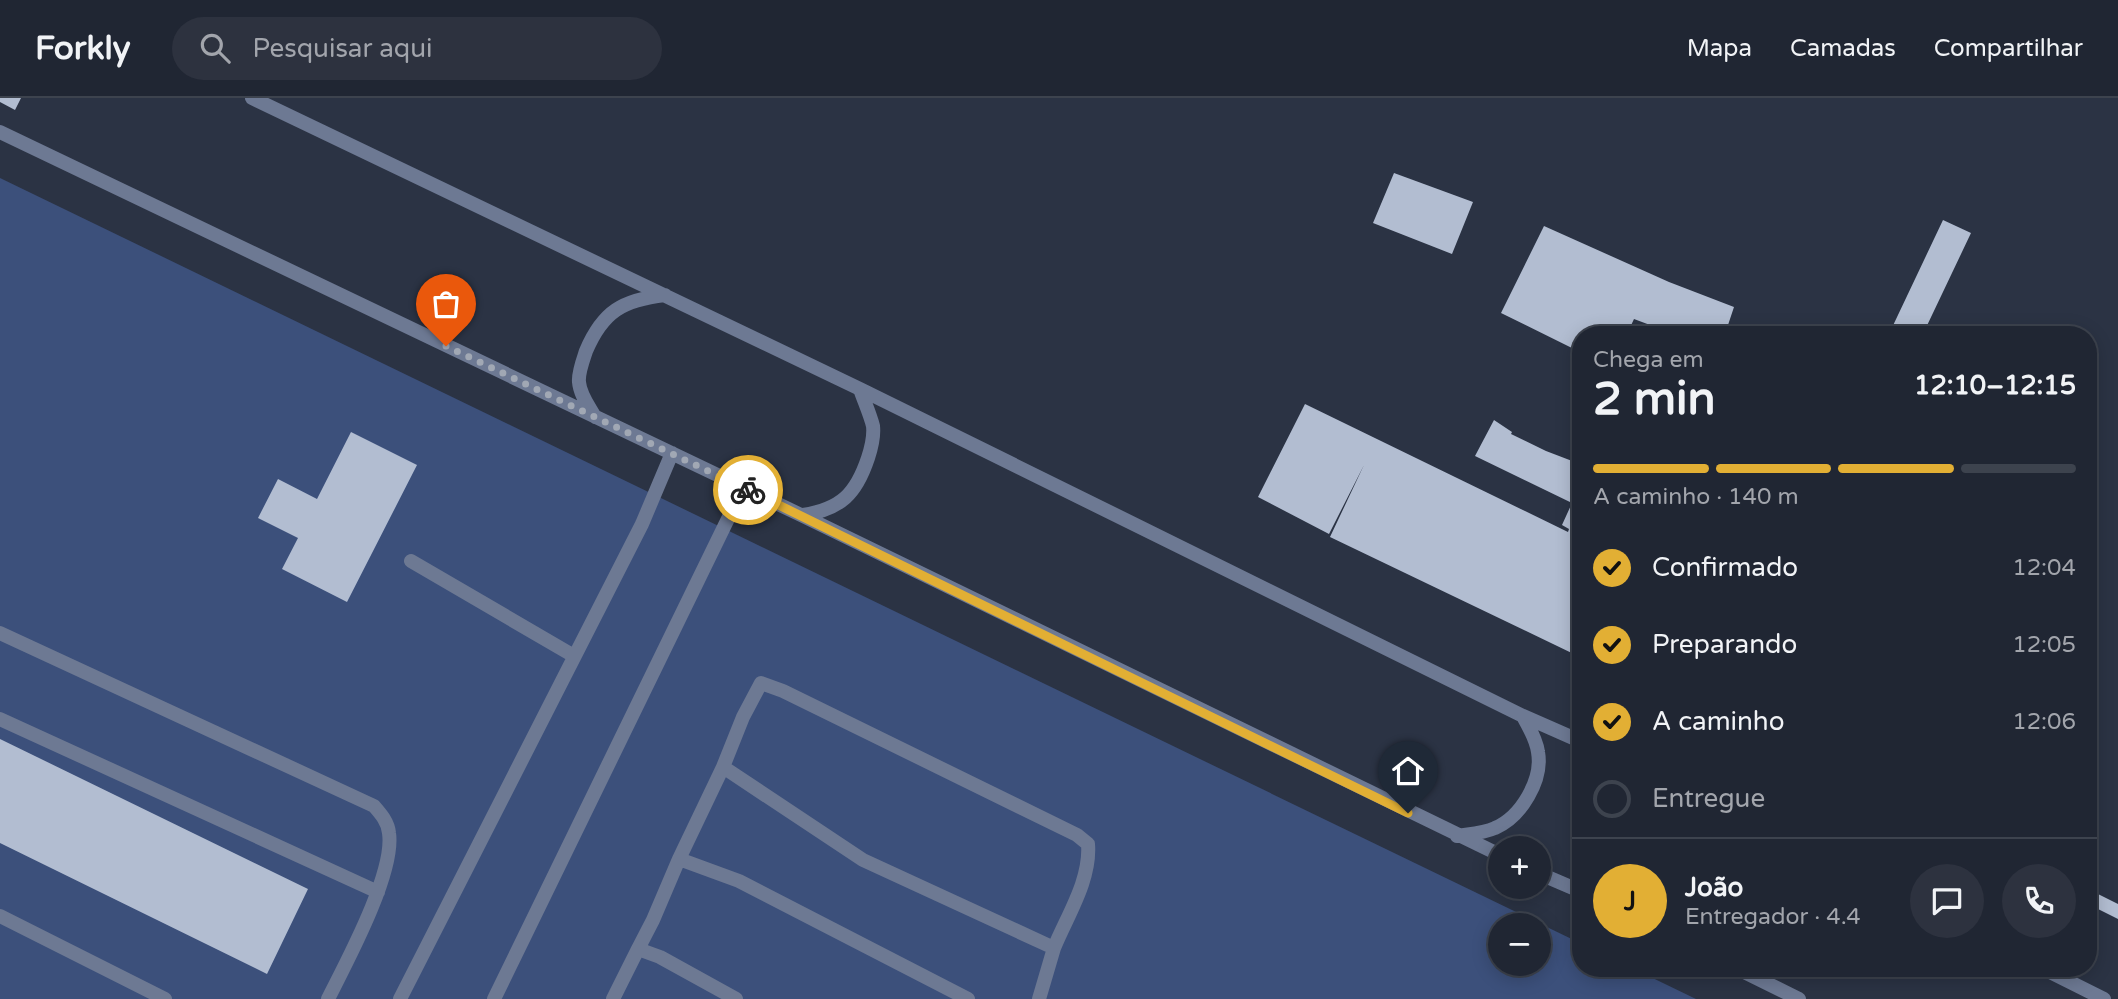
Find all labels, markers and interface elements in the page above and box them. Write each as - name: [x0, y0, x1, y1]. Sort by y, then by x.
- search box: [172, 17, 662, 80]
- text: Forkly: [35, 29, 130, 68]
- icon: search: [196, 29, 234, 67]
- text: Pesquisar aqui: [252, 33, 433, 64]
- text: Mapa: [1687, 34, 1752, 63]
- text: Camadas: [1790, 34, 1896, 63]
- text: Compartilhar: [1934, 34, 2083, 63]
- pin: [416, 274, 476, 346]
- icon: bag: [427, 285, 465, 323]
- text: Chega em: [1593, 346, 1704, 374]
- text: 12:10–12:15: [1914, 370, 2076, 401]
- text: 2 min: [1593, 372, 1716, 427]
- courier: [713, 455, 783, 525]
- icon: bike: [729, 471, 767, 509]
- text: A caminho · 140 m: [1593, 483, 1799, 511]
- icon: check: [1593, 549, 1631, 587]
- text: Confirmado: [1652, 552, 1798, 583]
- text: 12:04: [2012, 554, 2076, 582]
- icon: check: [1593, 626, 1631, 664]
- text: Preparando: [1652, 629, 1797, 660]
- text: 12:05: [2012, 631, 2076, 659]
- icon: check: [1593, 703, 1631, 741]
- text: A caminho: [1652, 706, 1784, 737]
- text: 12:06: [2012, 708, 2076, 736]
- pin: [1378, 741, 1438, 813]
- icon: home: [1389, 752, 1427, 790]
- text: Entregue: [1652, 783, 1765, 814]
- map controls: [1488, 836, 1551, 976]
- button: +: [1488, 836, 1551, 899]
- button: chat: [1910, 864, 1984, 938]
- button: phone: [2002, 864, 2076, 938]
- text: João: [1685, 872, 1743, 903]
- text: J: [1624, 886, 1636, 917]
- text: Entregador · 4.4: [1685, 903, 1861, 931]
- button: −: [1488, 913, 1551, 976]

